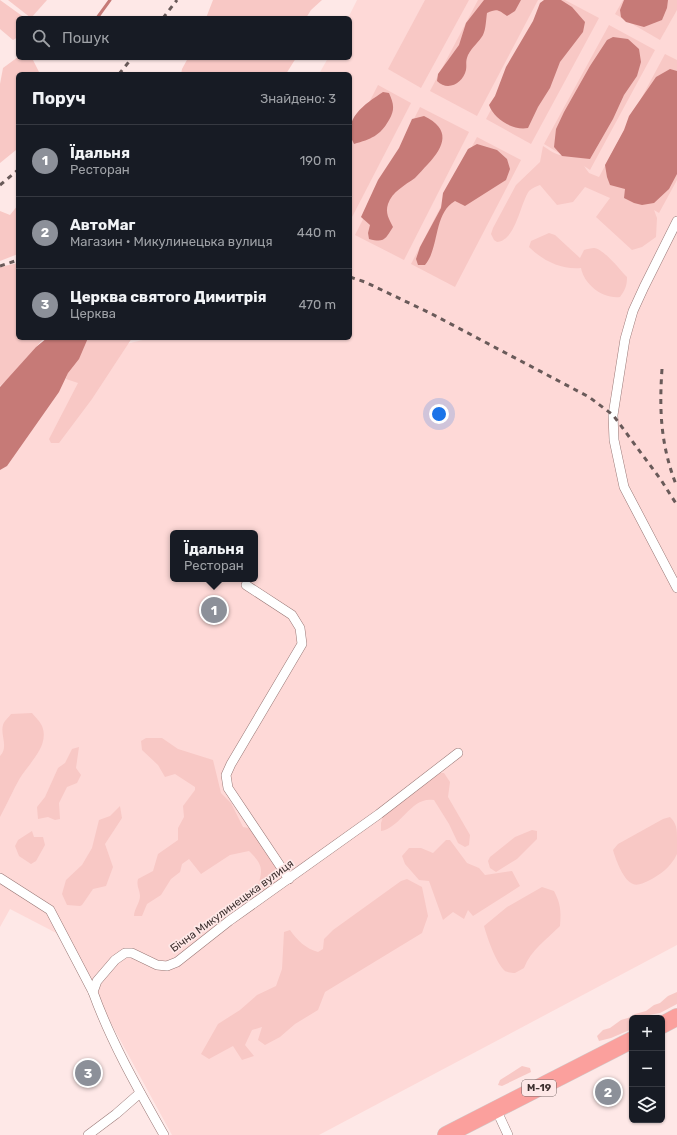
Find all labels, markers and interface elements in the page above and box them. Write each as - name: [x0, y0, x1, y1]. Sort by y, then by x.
- search box: [16, 16, 352, 60]
- icon: search: [30, 27, 52, 49]
- text: Пошук: [62, 29, 109, 47]
- text: Поруч: [32, 88, 86, 108]
- text: Знайдено: 3: [260, 91, 336, 106]
- text: Їдальня: [70, 144, 130, 162]
- text: 1: [42, 153, 48, 168]
- text: 190 m: [300, 153, 336, 168]
- text: Ресторан: [70, 162, 130, 177]
- text: АвтоМаг: [70, 216, 135, 234]
- text: 2: [41, 225, 49, 240]
- text: 440 m: [297, 225, 336, 240]
- text: Магазин · Микулинецька вулиця: [70, 234, 272, 249]
- text: Церква святого Димитрія: [70, 288, 267, 306]
- text: 3: [41, 297, 49, 312]
- text: 470 m: [298, 297, 336, 312]
- text: Церква: [70, 306, 116, 321]
- your location: [429, 404, 449, 424]
- popup: [170, 530, 258, 582]
- text: Їдальня: [184, 540, 244, 558]
- text: Ресторан: [184, 558, 244, 573]
- pin: 1: [201, 595, 227, 625]
- street label: Бічна Микулинецька вулиця: [168, 857, 296, 955]
- map controls: [629, 1015, 665, 1123]
- button: +: [629, 1015, 665, 1051]
- button: −: [629, 1051, 665, 1087]
- pin: 3: [75, 1058, 101, 1088]
- pin: 2: [595, 1077, 621, 1107]
- road number: М-19: [522, 1080, 556, 1096]
- button: layers: [629, 1087, 665, 1123]

